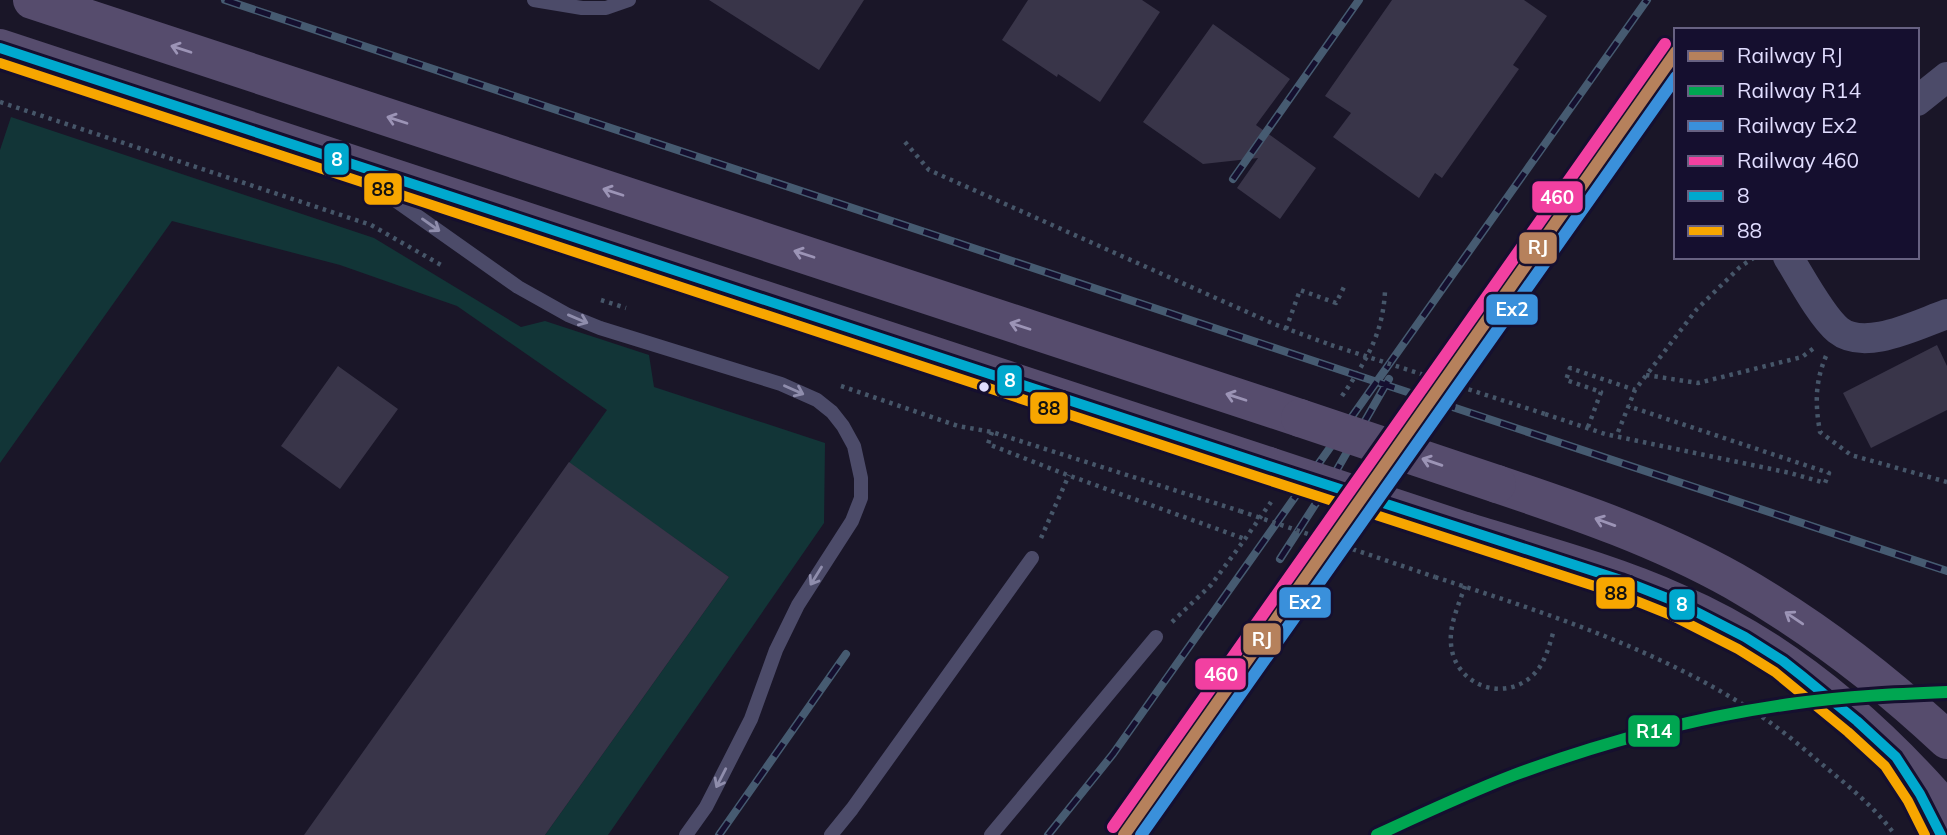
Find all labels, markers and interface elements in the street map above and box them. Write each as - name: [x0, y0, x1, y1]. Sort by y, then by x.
- legend: [1674, 28, 1919, 259]
- one-way arrow: [170, 42, 192, 55]
- text: Railway RJ: [1737, 42, 1843, 68]
- text: Railway R14: [1737, 77, 1861, 103]
- text: Railway Ex2: [1737, 112, 1857, 138]
- one-way arrow: [387, 113, 409, 126]
- line badge: 8: [323, 142, 350, 176]
- text: 8: [331, 147, 343, 171]
- text: Railway 460: [1737, 147, 1859, 173]
- line badge: 88: [363, 172, 403, 206]
- text: 88: [372, 177, 394, 201]
- line badge: 460: [1531, 180, 1584, 214]
- text: 8: [1737, 182, 1750, 208]
- one-way arrow: [603, 184, 625, 197]
- text: 460: [1540, 185, 1574, 209]
- text: 88: [1737, 217, 1762, 243]
- one-way arrow: [421, 218, 441, 232]
- line badge: RJ: [1518, 231, 1558, 265]
- text: RJ: [1528, 235, 1548, 259]
- one-way arrow: [793, 247, 815, 260]
- line badge: Ex2: [1485, 293, 1539, 326]
- text: Ex2: [1495, 297, 1529, 321]
- one-way arrow: [567, 313, 589, 326]
- one-way arrow: [1009, 319, 1031, 331]
- line badge: 8: [996, 364, 1023, 397]
- text: 8: [1004, 368, 1016, 392]
- unlabelled marker: [977, 380, 991, 394]
- one-way arrow: [783, 384, 805, 397]
- one-way arrow: [1225, 390, 1247, 402]
- line badge: 88: [1029, 391, 1069, 425]
- text: 88: [1038, 396, 1060, 420]
- one-way arrow: [1421, 455, 1443, 468]
- one-way arrow: [1594, 514, 1616, 527]
- one-way arrow: [809, 566, 824, 585]
- line badge: 88: [1595, 576, 1636, 610]
- text: 88: [1605, 581, 1627, 605]
- line badge: Ex2: [1278, 586, 1332, 619]
- line badge: 8: [1668, 588, 1696, 621]
- text: Ex2: [1288, 590, 1322, 614]
- text: 8: [1676, 592, 1688, 616]
- one-way arrow: [1784, 611, 1804, 625]
- line badge: RJ: [1242, 622, 1282, 656]
- text: RJ: [1252, 627, 1272, 651]
- line badge: 460: [1194, 657, 1247, 691]
- text: 460: [1204, 662, 1238, 686]
- line badge: R14: [1627, 714, 1681, 748]
- text: R14: [1636, 719, 1673, 743]
- one-way arrow: [713, 767, 727, 788]

